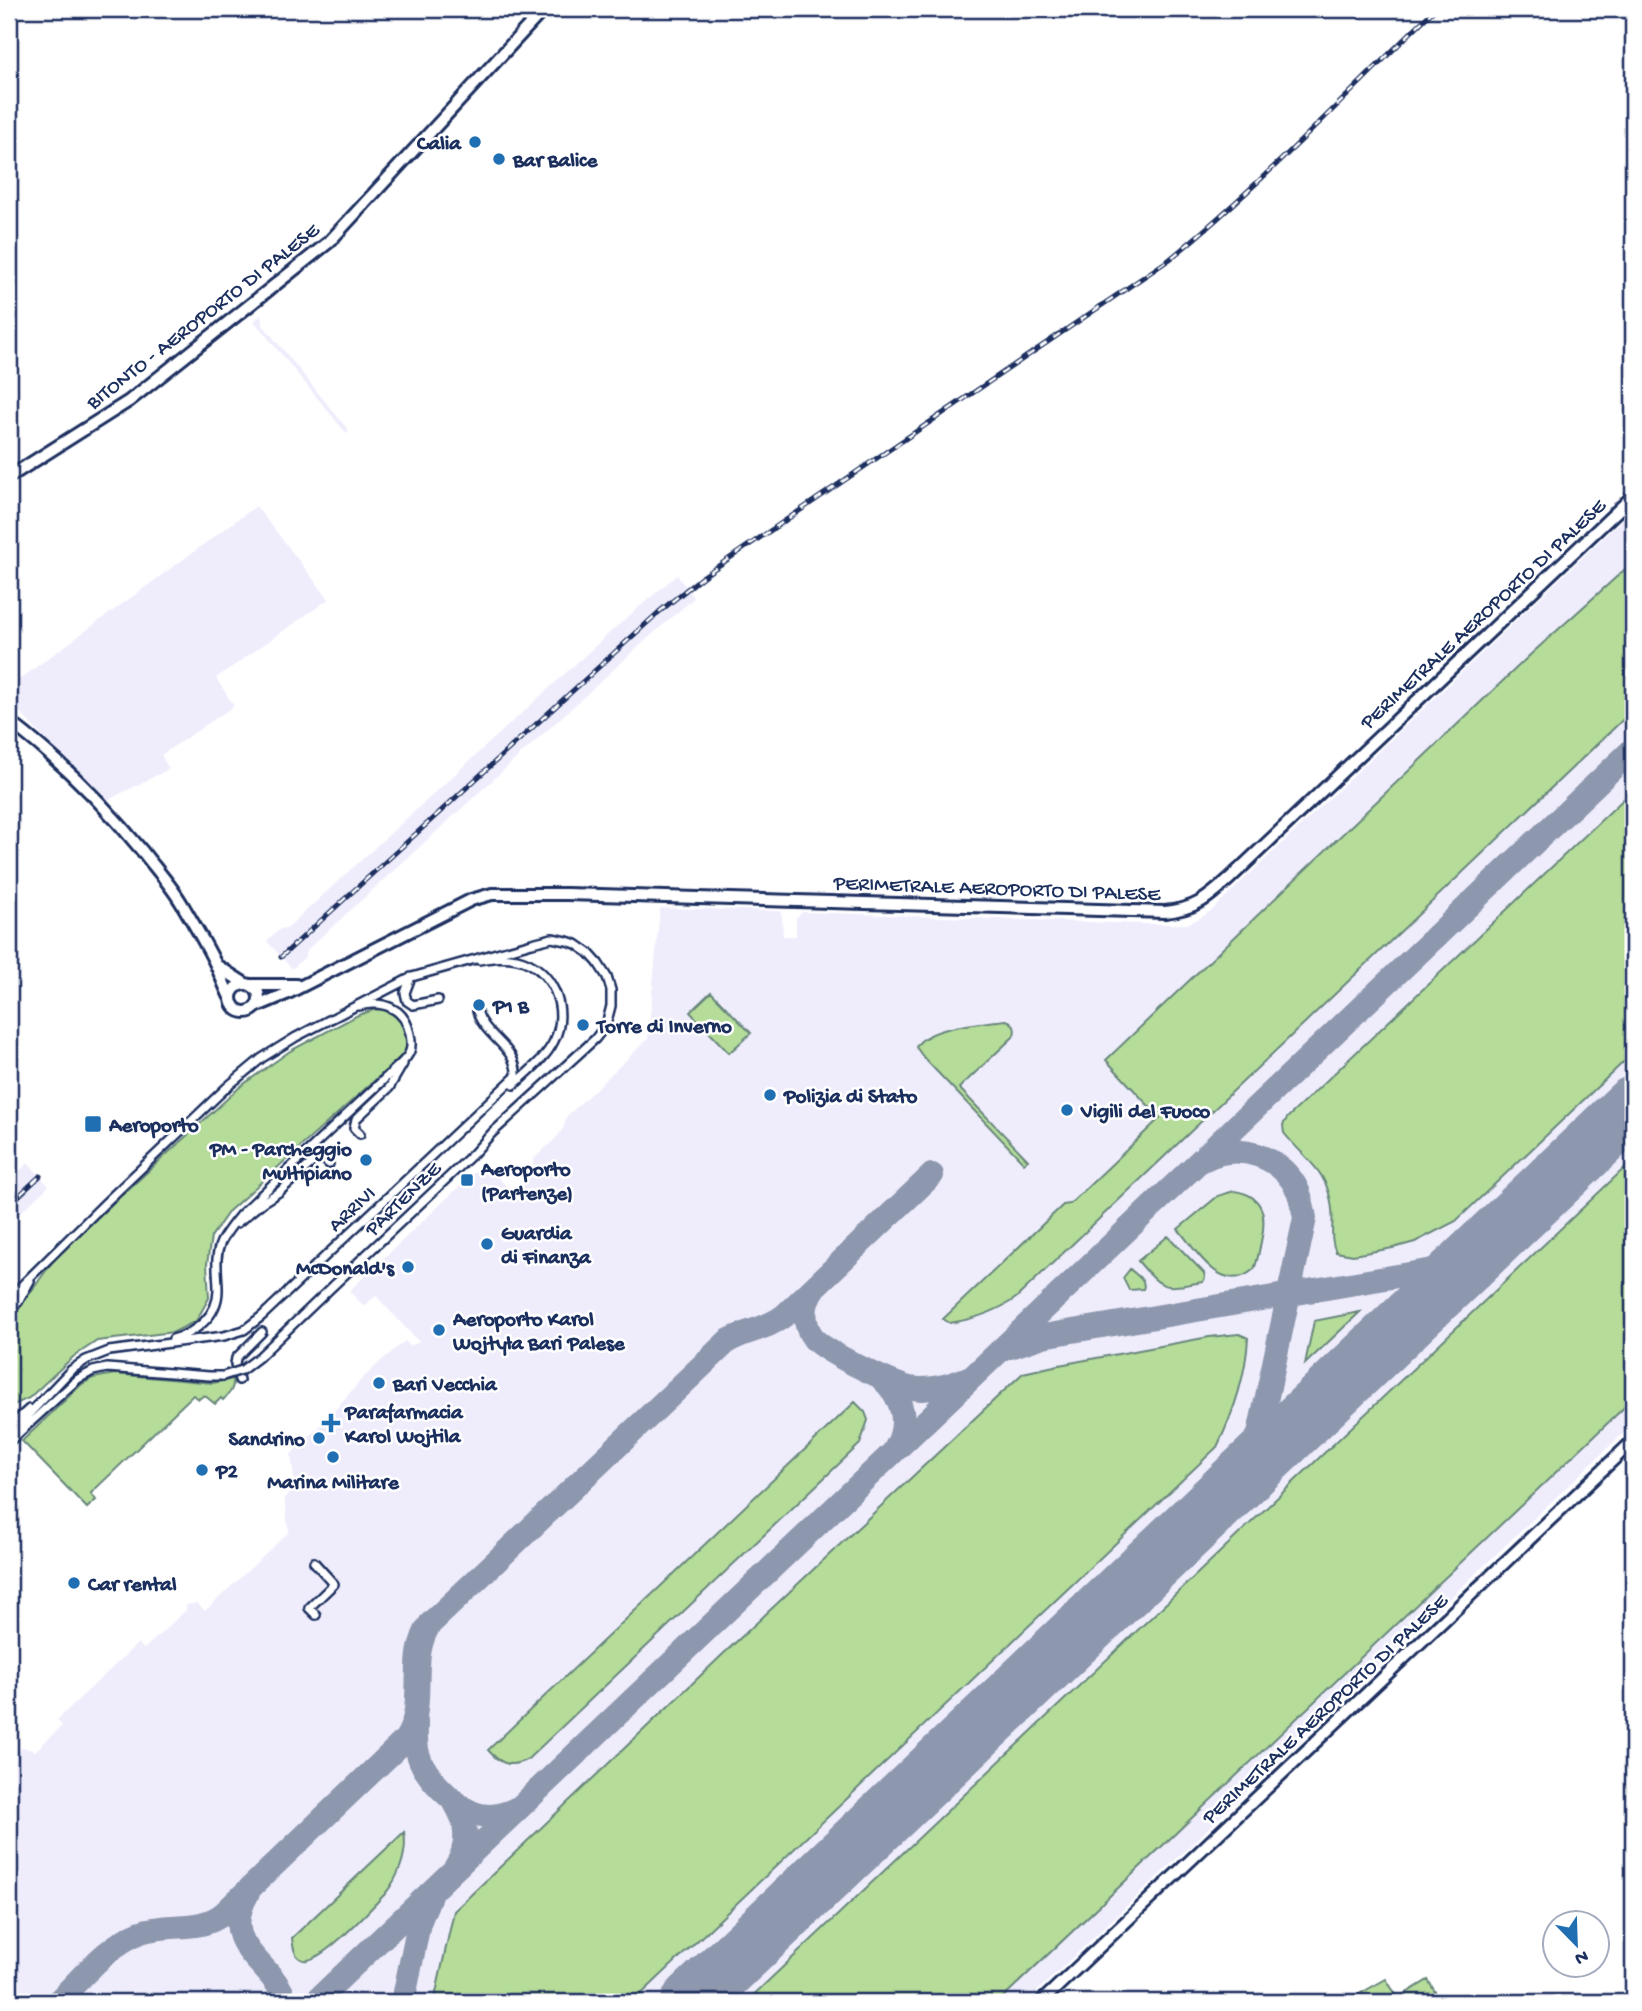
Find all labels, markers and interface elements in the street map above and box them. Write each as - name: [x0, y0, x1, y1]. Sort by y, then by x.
- place label: Calia: [416, 133, 462, 158]
- marker: Calia: [467, 134, 483, 150]
- place label: Bar Balice: [512, 150, 599, 175]
- marker: Bar Balice: [491, 151, 507, 167]
- street label: BITONTO - AEROPORTO DI PALESE: [82, 218, 326, 417]
- street label: PERIMETRALE AEROPORTO DI PALESE: [1356, 494, 1613, 737]
- street label: PERIMETRALE AEROPORTO DI PALESE: [832, 872, 1162, 909]
- place label: P1 B: [492, 996, 530, 1021]
- marker: P1 B: [471, 997, 487, 1013]
- place label: Torre di Inverno: [595, 1016, 732, 1041]
- marker: Torre di Inverno: [575, 1017, 591, 1033]
- place label: Polizia di Stato: [783, 1086, 917, 1111]
- marker: Polizia di Stato: [762, 1087, 778, 1103]
- place label: Vigili del Fuoco: [1080, 1101, 1210, 1126]
- marker: Vigili del Fuoco: [1059, 1102, 1075, 1118]
- marker: Aeroporto: [83, 1114, 103, 1134]
- place label: Aeroporto: [108, 1115, 199, 1140]
- place label: PM - Parcheggio Multipiano: [209, 1139, 352, 1188]
- marker: PM - Parcheggio Multipiano: [358, 1152, 374, 1168]
- street label: PARTENZE: [360, 1157, 448, 1244]
- place label: Aeroporto (Partenze): [480, 1159, 573, 1208]
- marker: Aeroporto (Partenze): [459, 1172, 475, 1188]
- street label: ARRIVI: [324, 1182, 382, 1239]
- place label: Guardia di Finanza: [501, 1223, 592, 1272]
- marker: Guardia di Finanza: [479, 1236, 495, 1252]
- place label: McDonald's: [296, 1258, 395, 1283]
- marker: McDonald's: [400, 1259, 416, 1275]
- place label: Aeroporto Karol Wojtyła Bari Palese: [452, 1309, 626, 1358]
- marker: Aeroporto Karol Wojtyła Bari Palese: [431, 1322, 447, 1338]
- place label: Bari Vecchia: [392, 1374, 498, 1399]
- marker: Bari Vecchia: [371, 1375, 387, 1391]
- place label: Parafarmacia Karol Wojtila: [344, 1402, 464, 1451]
- marker: Parafarmacia Karol Wojtila: [323, 1415, 339, 1431]
- place label: Sandrino: [228, 1429, 305, 1454]
- marker: Sandrino: [311, 1430, 327, 1446]
- marker: Marina Militare: [325, 1449, 341, 1465]
- place label: P2: [215, 1461, 239, 1486]
- marker: P2: [194, 1462, 210, 1478]
- place label: Marina Militare: [267, 1472, 400, 1497]
- place label: Car rental: [87, 1574, 177, 1599]
- marker: Car rental: [66, 1575, 82, 1591]
- street label: PERIMETRALE AEROPORTO DI PALESE: [1198, 1589, 1455, 1832]
- north arrow: [1540, 1910, 1610, 1980]
- text: N: [1571, 1943, 1591, 1969]

